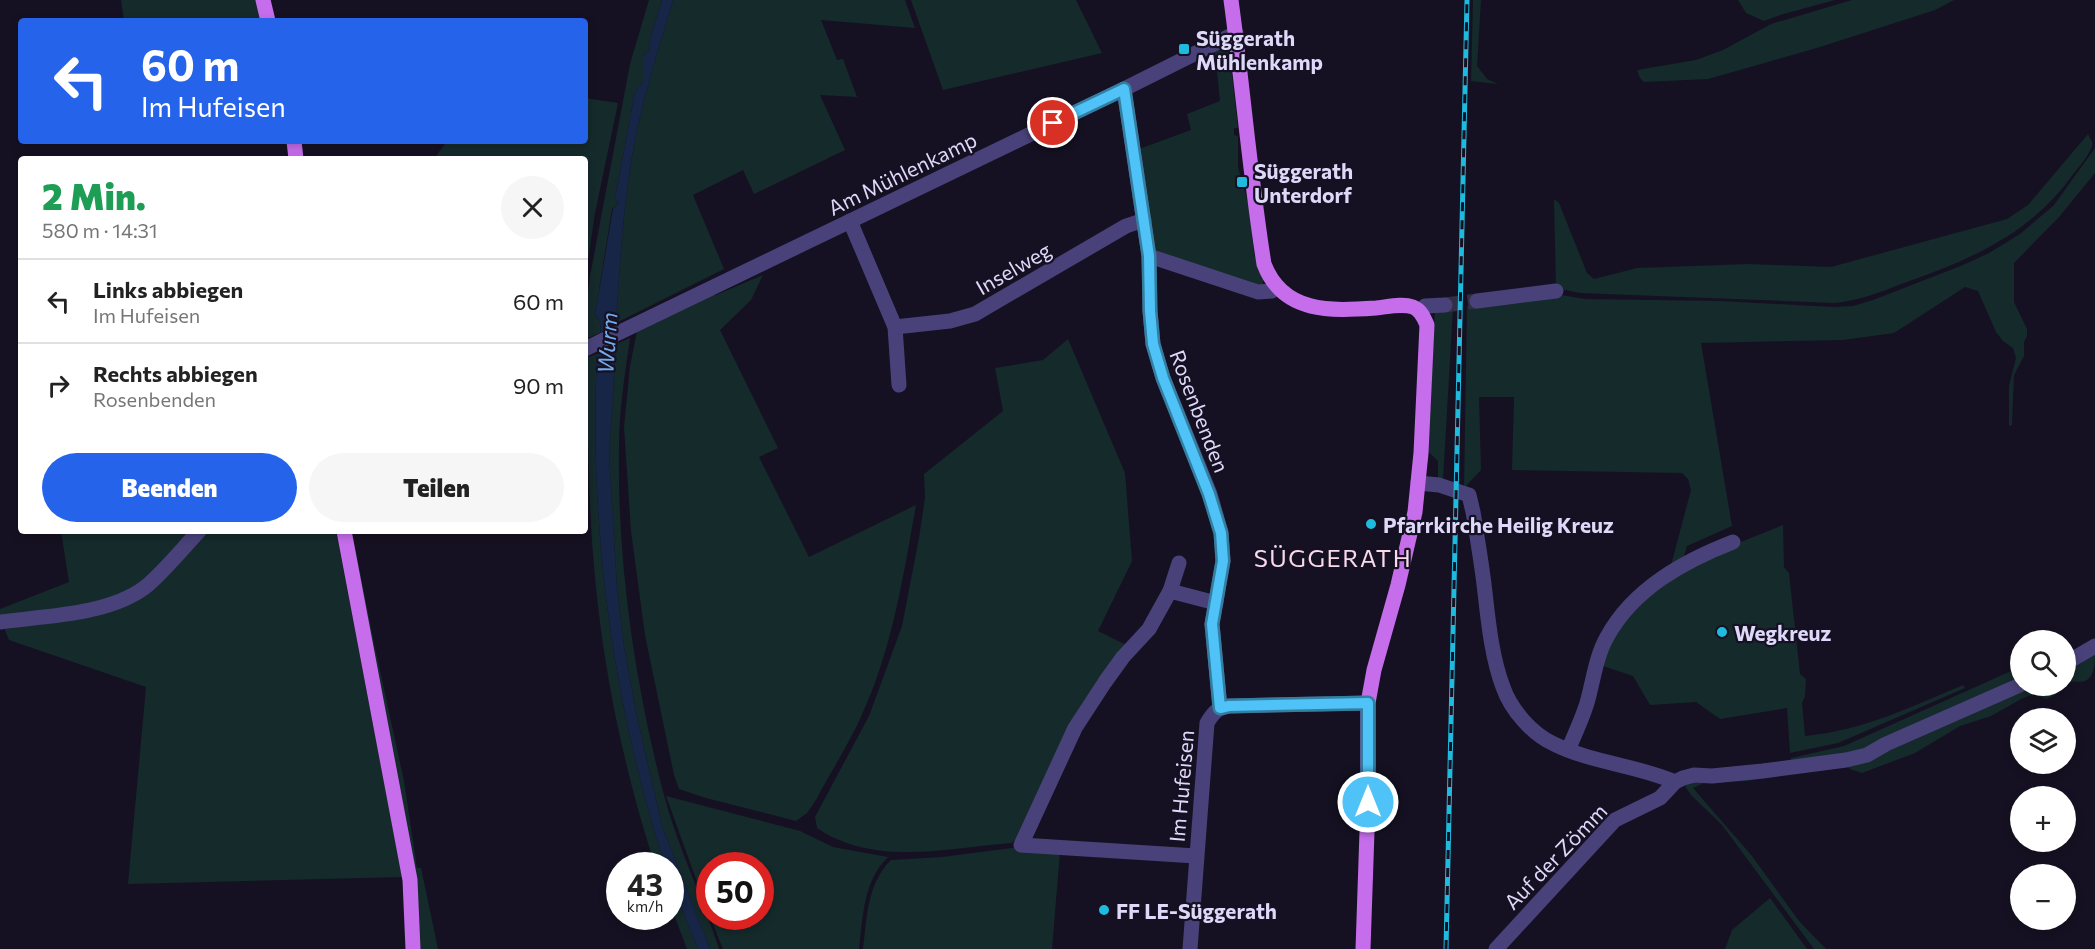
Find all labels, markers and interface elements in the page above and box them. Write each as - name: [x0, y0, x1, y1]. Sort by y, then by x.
- place label: Süggerath Mühlenkamp: [1196, 25, 1323, 74]
- text: 60 m: [141, 38, 240, 90]
- icon: left: [42, 42, 120, 120]
- marker: Süggerath Mühlenkamp: [1177, 42, 1191, 56]
- text: Im Hufeisen: [141, 90, 286, 123]
- pin: [1027, 97, 1078, 148]
- icon: arrive: [1036, 106, 1069, 139]
- street label: Am Mühlenkamp: [824, 126, 980, 220]
- place label: Süggerath Unterdorf: [1254, 158, 1353, 207]
- text: 2 Min.: [42, 173, 146, 217]
- marker: Süggerath Unterdorf: [1235, 175, 1249, 189]
- button: close: [501, 176, 564, 239]
- text: 580 m · 14:31: [42, 218, 158, 242]
- street label: Inselweg: [971, 236, 1055, 300]
- text: Links abbiegen: [93, 276, 243, 303]
- icon: left: [42, 285, 75, 318]
- text: 60 m: [513, 288, 564, 315]
- text: Im Hufeisen: [93, 303, 200, 327]
- water label: Wurm: [591, 311, 623, 375]
- street label: Rosenbenden: [1165, 346, 1235, 476]
- text: Rechts abbiegen: [93, 360, 258, 387]
- icon: right: [42, 369, 75, 402]
- text: 90 m: [513, 372, 564, 399]
- text: Rosenbenden: [93, 387, 216, 411]
- button: Beenden: [42, 453, 297, 522]
- button: Teilen: [309, 453, 564, 522]
- place label: Pfarrkirche Heilig Kreuz: [1383, 512, 1614, 537]
- marker: Pfarrkirche Heilig Kreuz: [1364, 517, 1378, 531]
- district label: SÜGGERATH: [1254, 543, 1412, 572]
- place label: Wegkreuz: [1734, 620, 1832, 645]
- marker: Wegkreuz: [1715, 625, 1729, 639]
- map controls: [2010, 630, 2076, 930]
- button: search: [2010, 630, 2076, 696]
- button: layers: [2010, 708, 2076, 774]
- street label: Im Hufeisen: [1164, 729, 1198, 843]
- position arrow: [1336, 770, 1400, 834]
- button: +: [2010, 786, 2076, 852]
- street label: Auf der Zömm: [1498, 798, 1612, 914]
- speed limit sign: 50: [696, 852, 774, 930]
- button: −: [2010, 864, 2076, 930]
- text: 43: [627, 865, 663, 902]
- text: km/h: [627, 897, 663, 915]
- place label: FF LE-Süggerath: [1116, 898, 1277, 923]
- marker: FF LE-Süggerath: [1097, 903, 1111, 917]

